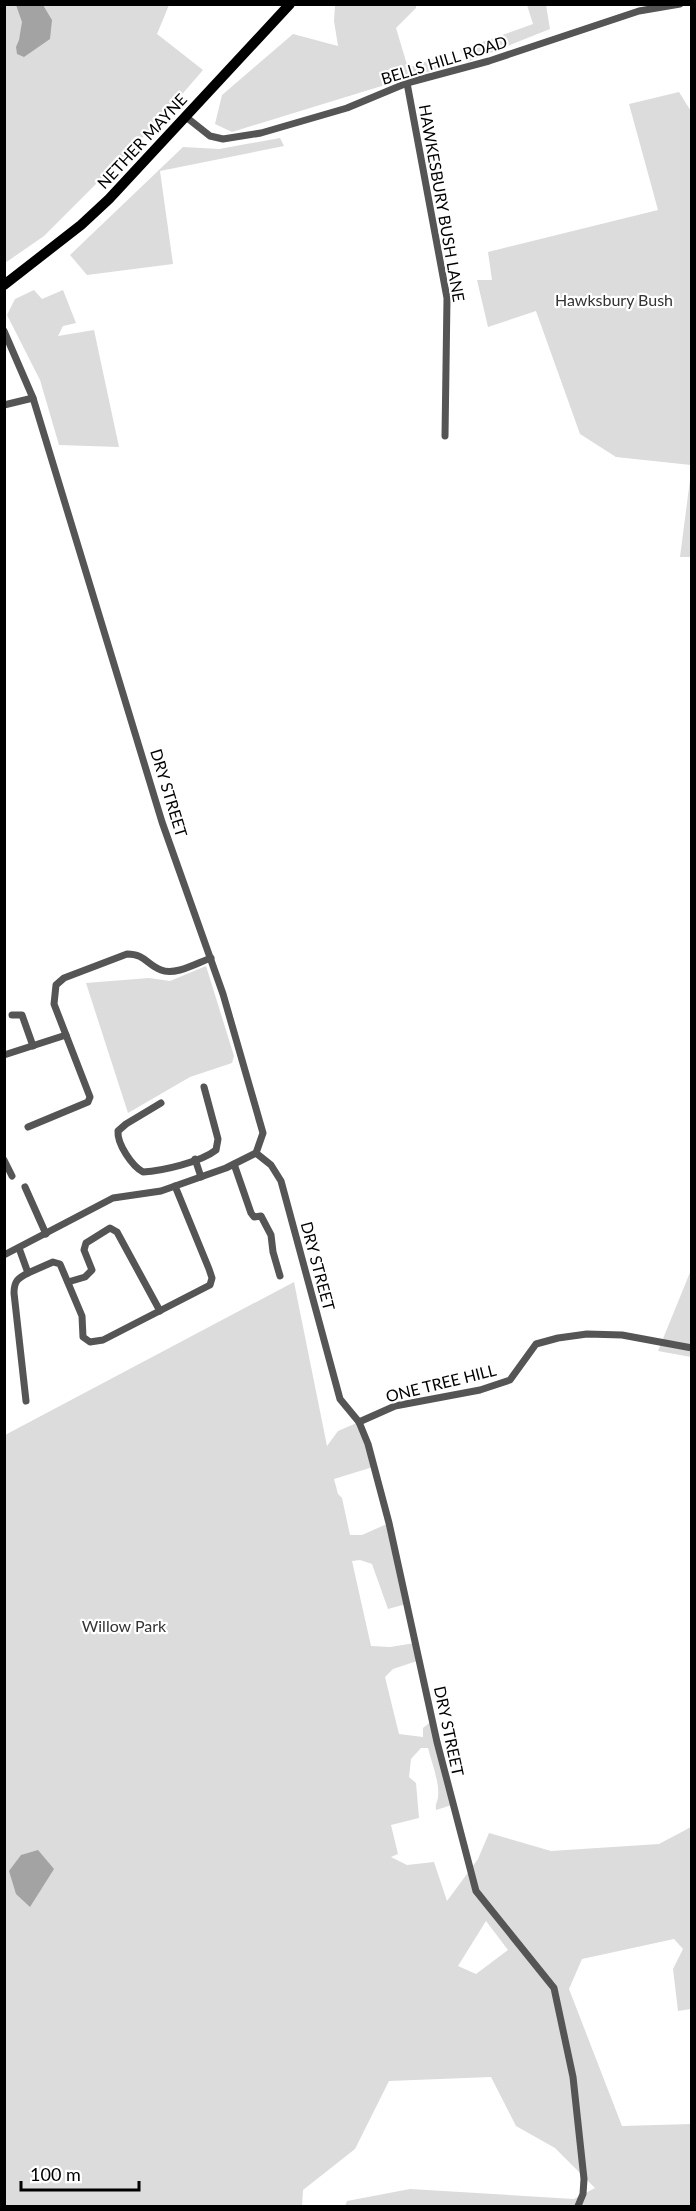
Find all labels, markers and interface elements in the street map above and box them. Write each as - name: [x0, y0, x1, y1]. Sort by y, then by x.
- street label: BELLS HILL ROAD: [378, 31, 509, 88]
- street label: NETHER MAYNE: [93, 89, 190, 192]
- street label: HAWKESBURY BUSH LANE: [416, 103, 469, 303]
- park label: Hawksbury Bush: [555, 290, 673, 309]
- street label: DRY STREET: [147, 746, 192, 840]
- street label: DRY STREET: [297, 1219, 340, 1313]
- street label: ONE TREE HILL: [384, 1360, 498, 1405]
- park label: Willow Park: [82, 1616, 167, 1635]
- street label: DRY STREET: [431, 1684, 468, 1778]
- scale bar: [21, 2154, 140, 2192]
- text: 100 m: [30, 2163, 81, 2185]

